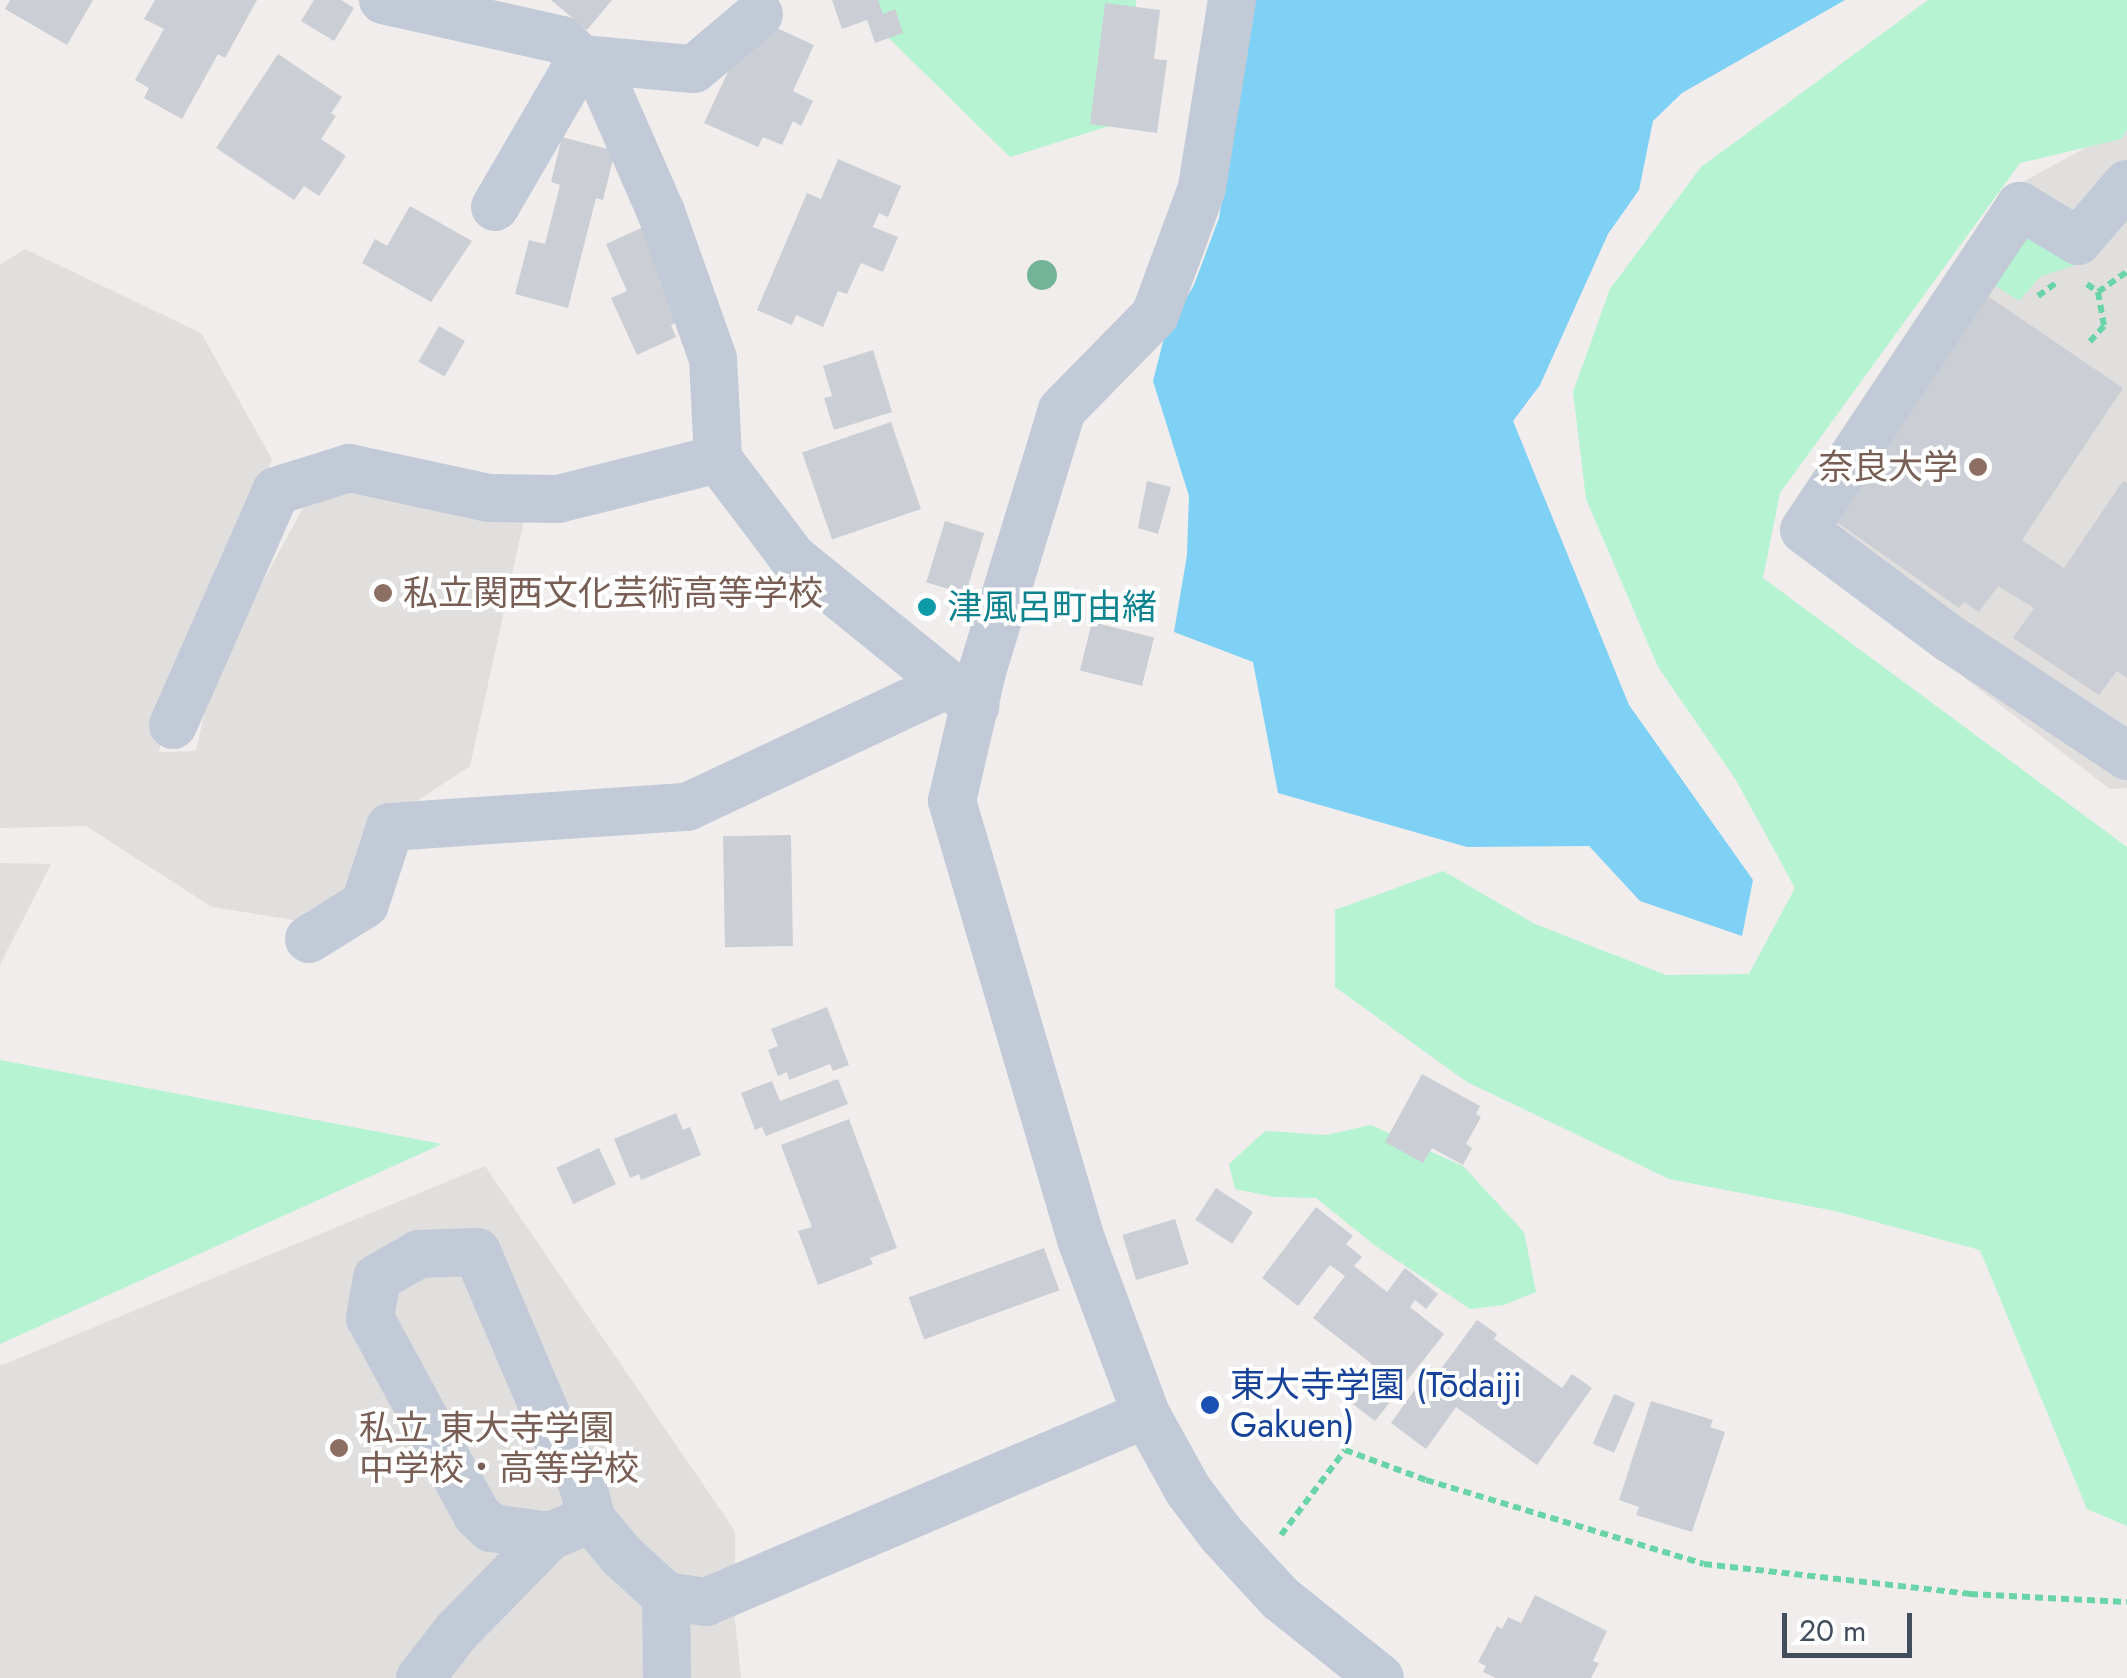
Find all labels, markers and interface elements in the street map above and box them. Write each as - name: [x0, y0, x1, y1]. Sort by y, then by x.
- place label: 奈良大学: [1818, 446, 1958, 488]
- marker: 奈良大学: [1967, 456, 1989, 478]
- place label: 私立関西文化芸術高等学校: [403, 572, 823, 614]
- marker: 私立関西文化芸術高等学校: [372, 582, 394, 604]
- place label: 津風呂町由緒: [947, 586, 1157, 628]
- marker: 津風呂町由緒: [916, 596, 938, 618]
- place label: 東大寺学園 (Tōdaiji Gakuen): [1230, 1364, 1522, 1446]
- marker: 東大寺学園 (Tōdaiji Gakuen): [1199, 1394, 1221, 1416]
- place label: 私立 東大寺学園 中学校・高等学校: [359, 1407, 639, 1489]
- marker: 私立 東大寺学園 中学校・高等学校: [328, 1437, 350, 1459]
- scale bar: [1787, 1593, 1917, 1655]
- text: 20 m: [1799, 1609, 1866, 1652]

